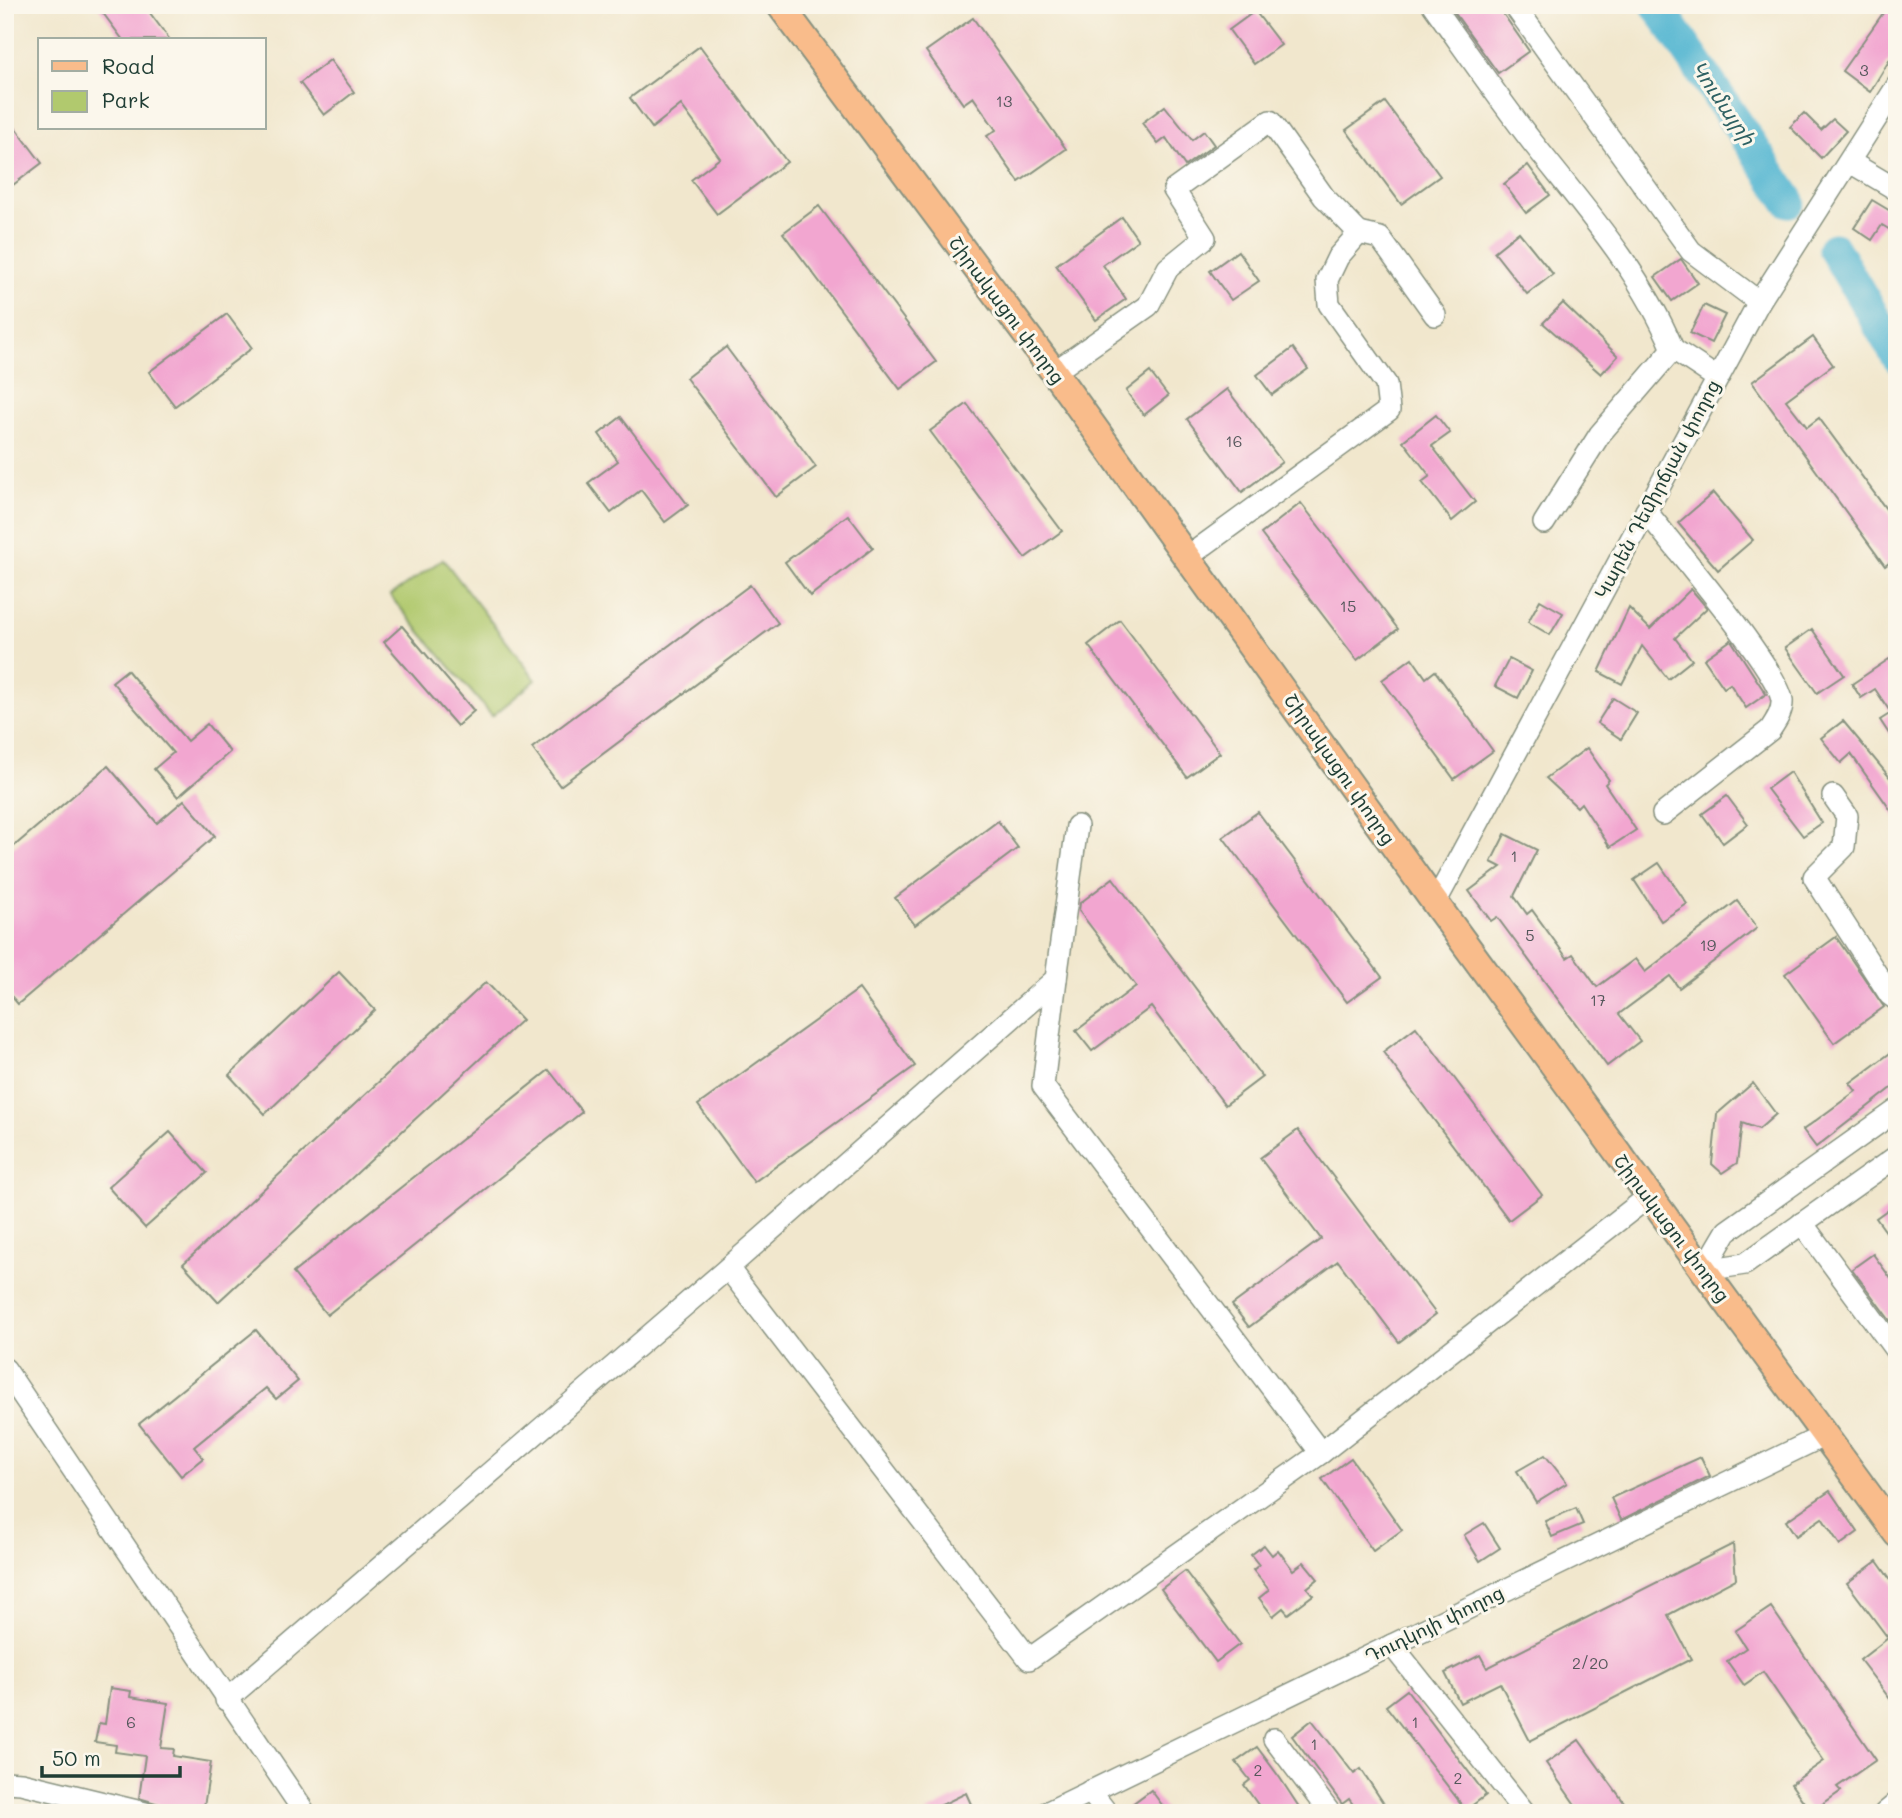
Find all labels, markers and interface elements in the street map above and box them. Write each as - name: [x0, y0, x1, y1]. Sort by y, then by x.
- legend: [38, 38, 266, 130]
- text: Road: [102, 52, 154, 79]
- water label: Կումայրի: [1685, 55, 1763, 151]
- house number: 3: [1859, 59, 1869, 80]
- text: Park: [102, 86, 150, 113]
- house number: 13: [996, 90, 1012, 111]
- street label: Շիրակացու փողոց: [944, 231, 1071, 389]
- street label: Կարեն Դեմիրճյան փողոց: [1588, 375, 1725, 603]
- house number: 16: [1226, 430, 1242, 451]
- house number: 15: [1340, 595, 1356, 616]
- street label: Շիրակացու փողոց: [1279, 688, 1402, 849]
- house number: 1: [1510, 845, 1518, 866]
- house number: 5: [1525, 924, 1535, 945]
- house number: 19: [1700, 934, 1716, 955]
- house number: 17: [1590, 989, 1606, 1010]
- street label: Շիրակացու փողոց: [1609, 1149, 1736, 1307]
- street label: Դուդկոյի փողոց: [1360, 1579, 1507, 1668]
- house number: 2/20: [1572, 1652, 1608, 1673]
- house number: 6: [126, 1711, 136, 1732]
- house number: 1: [1411, 1711, 1419, 1732]
- house number: 1: [1310, 1733, 1318, 1754]
- scale bar: [42, 1734, 180, 1778]
- text: 50 m: [52, 1744, 101, 1771]
- house number: 2: [1254, 1759, 1262, 1780]
- house number: 2: [1454, 1767, 1462, 1788]

